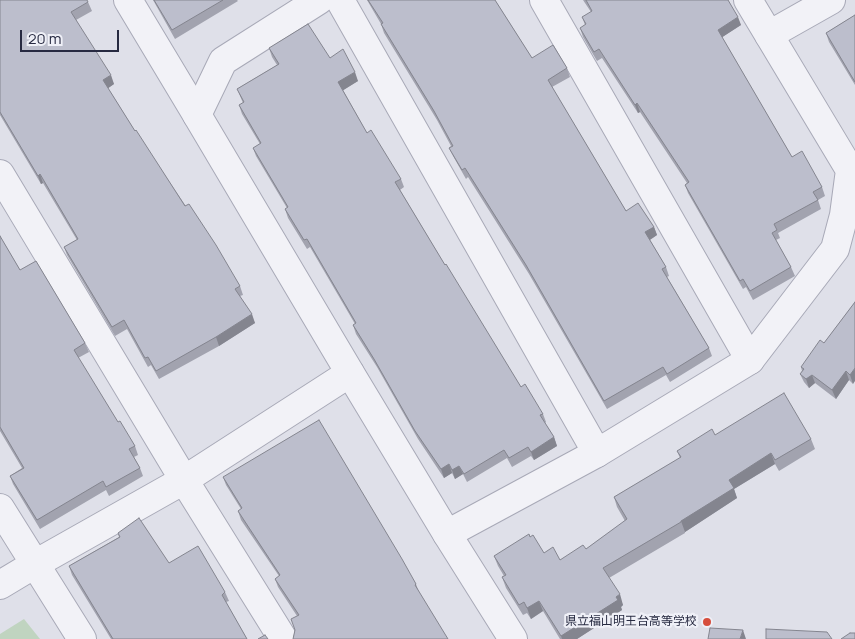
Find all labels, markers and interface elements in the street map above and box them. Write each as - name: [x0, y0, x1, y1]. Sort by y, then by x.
- scale bar: [22, 20, 121, 52]
- text: 20 m: [28, 28, 61, 49]
- place label: 県立福山明王台高等学校: [565, 615, 697, 629]
- marker: 県立福山明王台高等学校: [701, 616, 713, 628]

